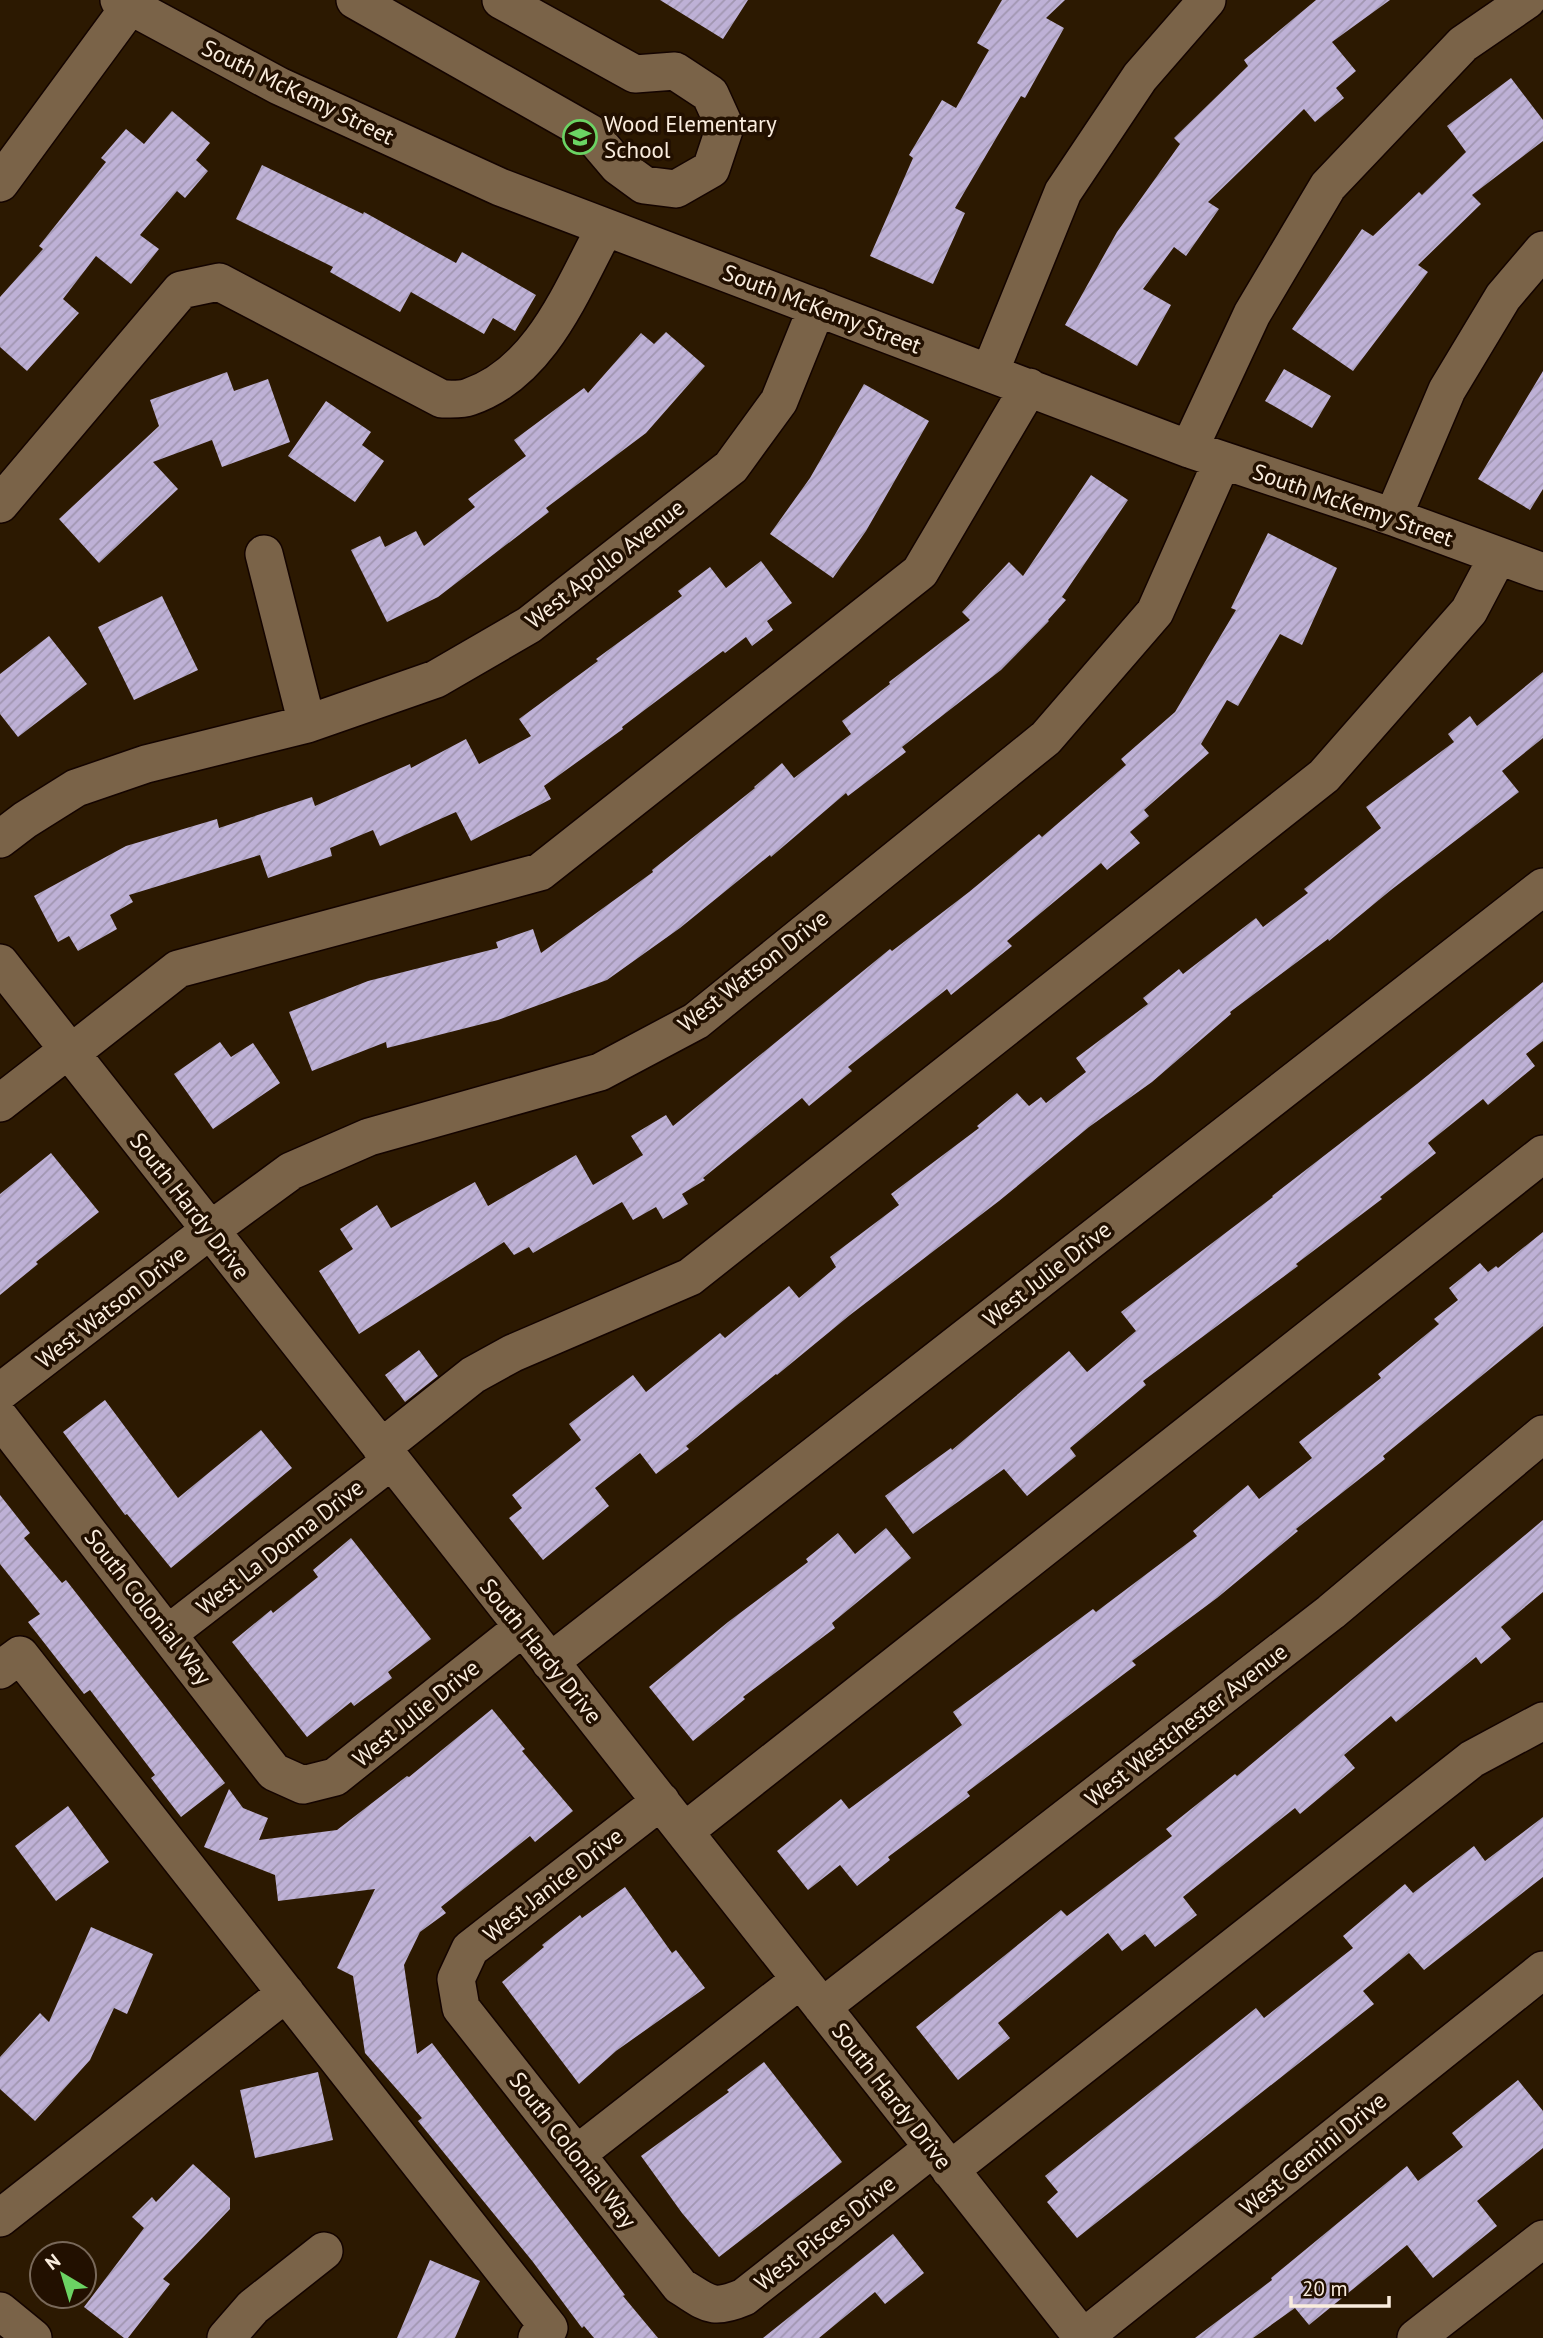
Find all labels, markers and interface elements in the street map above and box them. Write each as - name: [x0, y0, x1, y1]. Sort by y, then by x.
- street label: South McKemy Street: [197, 32, 399, 151]
- place label: Wood Elementary School: [604, 109, 777, 164]
- school or university icon: Wood Elementary School: [561, 118, 599, 156]
- street label: South McKemy Street: [719, 257, 926, 360]
- street label: South McKemy Street: [1249, 457, 1457, 552]
- street label: West Apollo Avenue: [519, 492, 690, 635]
- street label: West Watson Drive: [672, 903, 834, 1038]
- street label: South Hardy Drive: [124, 1127, 257, 1285]
- street label: West Julie Drive: [977, 1215, 1117, 1333]
- street label: West Watson Drive: [30, 1239, 192, 1374]
- street label: West La Donna Drive: [190, 1472, 369, 1621]
- street label: South Colonial Way: [78, 1523, 218, 1691]
- street label: South Hardy Drive: [474, 1572, 609, 1729]
- street label: West Westchester Avenue: [1079, 1637, 1293, 1813]
- street label: West Julie Drive: [346, 1653, 485, 1773]
- street label: West Janice Drive: [477, 1821, 628, 1948]
- street label: South Hardy Drive: [826, 2017, 959, 2175]
- street label: South Colonial Way: [503, 2066, 643, 2234]
- street label: West Gemini Drive: [1233, 2086, 1392, 2222]
- street label: West Pisces Drive: [748, 2169, 901, 2297]
- north arrow: [28, 2240, 98, 2310]
- text: N: [40, 2248, 65, 2275]
- scale bar: [1291, 2264, 1389, 2308]
- text: 20 m: [1302, 2275, 1348, 2302]

